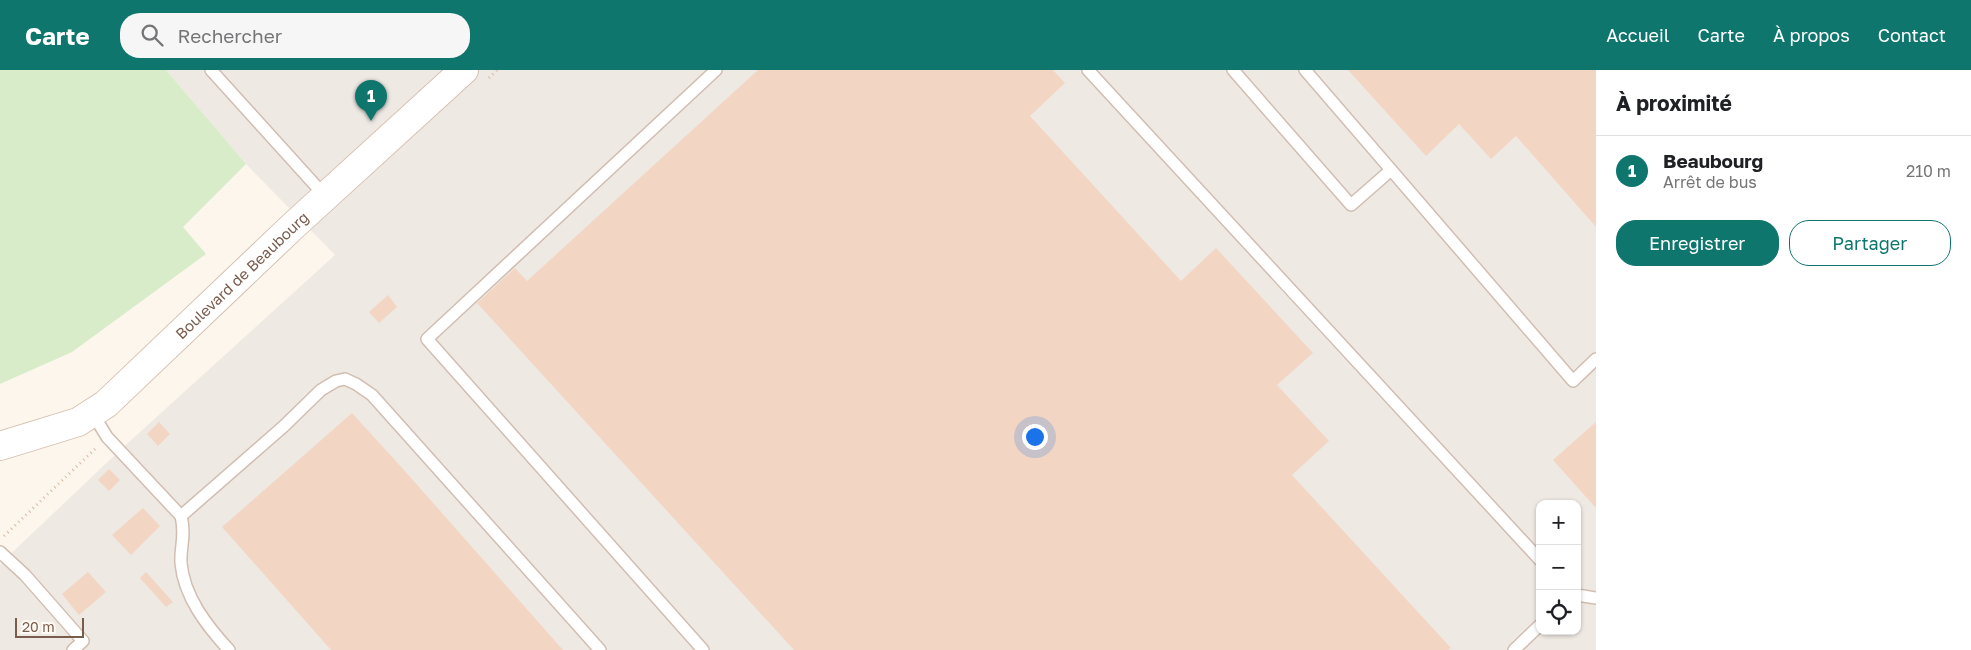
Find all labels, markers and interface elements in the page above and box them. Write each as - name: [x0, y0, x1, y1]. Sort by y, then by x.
- search box: [120, 13, 470, 58]
- text: Carte: [25, 21, 90, 50]
- icon: search: [138, 21, 166, 49]
- text: Rechercher: [178, 24, 282, 47]
- text: Accueil: [1606, 24, 1670, 46]
- text: Carte: [1698, 24, 1745, 46]
- text: À propos: [1773, 24, 1850, 46]
- text: Contact: [1878, 24, 1946, 46]
- pin: 1: [355, 80, 387, 121]
- text: À proximité: [1616, 90, 1732, 116]
- text: Beaubourg: [1663, 149, 1763, 172]
- text: 1: [1628, 161, 1636, 181]
- text: 210 m: [1906, 161, 1951, 181]
- text: Arrêt de bus: [1663, 172, 1757, 192]
- street label: Boulevard de Beaubourg: [171, 208, 312, 342]
- button: Enregistrer: [1616, 220, 1779, 266]
- button: Partager: [1789, 220, 1951, 266]
- your location: [1022, 424, 1048, 450]
- map controls: [1536, 500, 1581, 635]
- button: +: [1536, 500, 1581, 545]
- button: −: [1536, 545, 1581, 590]
- button: locate: [1536, 590, 1581, 635]
- scale bar: [15, 615, 84, 638]
- text: 20 m: [22, 618, 55, 635]

